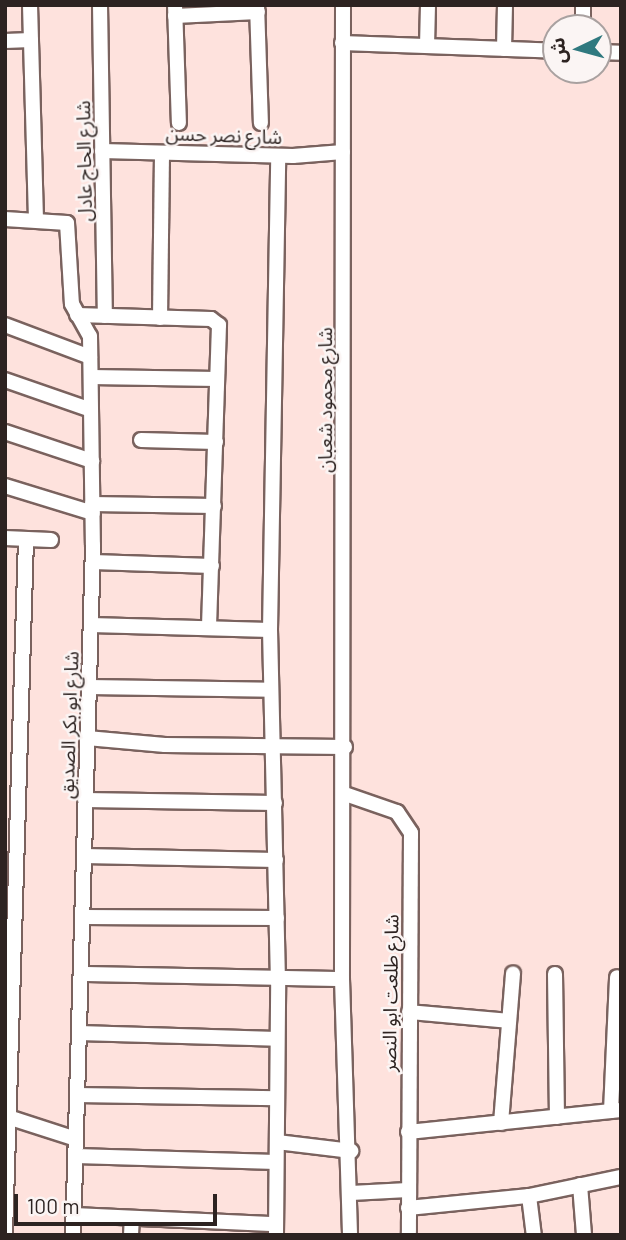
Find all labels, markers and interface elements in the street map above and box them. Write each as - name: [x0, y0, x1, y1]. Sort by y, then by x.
- north arrow: [542, 14, 612, 84]
- text: ش: [545, 37, 570, 65]
- street label: شارع الحاج عادل: [72, 100, 96, 222]
- street label: شارع نصر حسن: [165, 122, 283, 148]
- street label: شارع محمود شعبان: [314, 327, 336, 473]
- street label: شارع ابو بكر الصديق: [55, 651, 83, 799]
- street label: شارع طلعت ابو النصر: [377, 914, 403, 1072]
- scale bar: [18, 1180, 220, 1224]
- text: 100 m: [27, 1193, 80, 1218]

